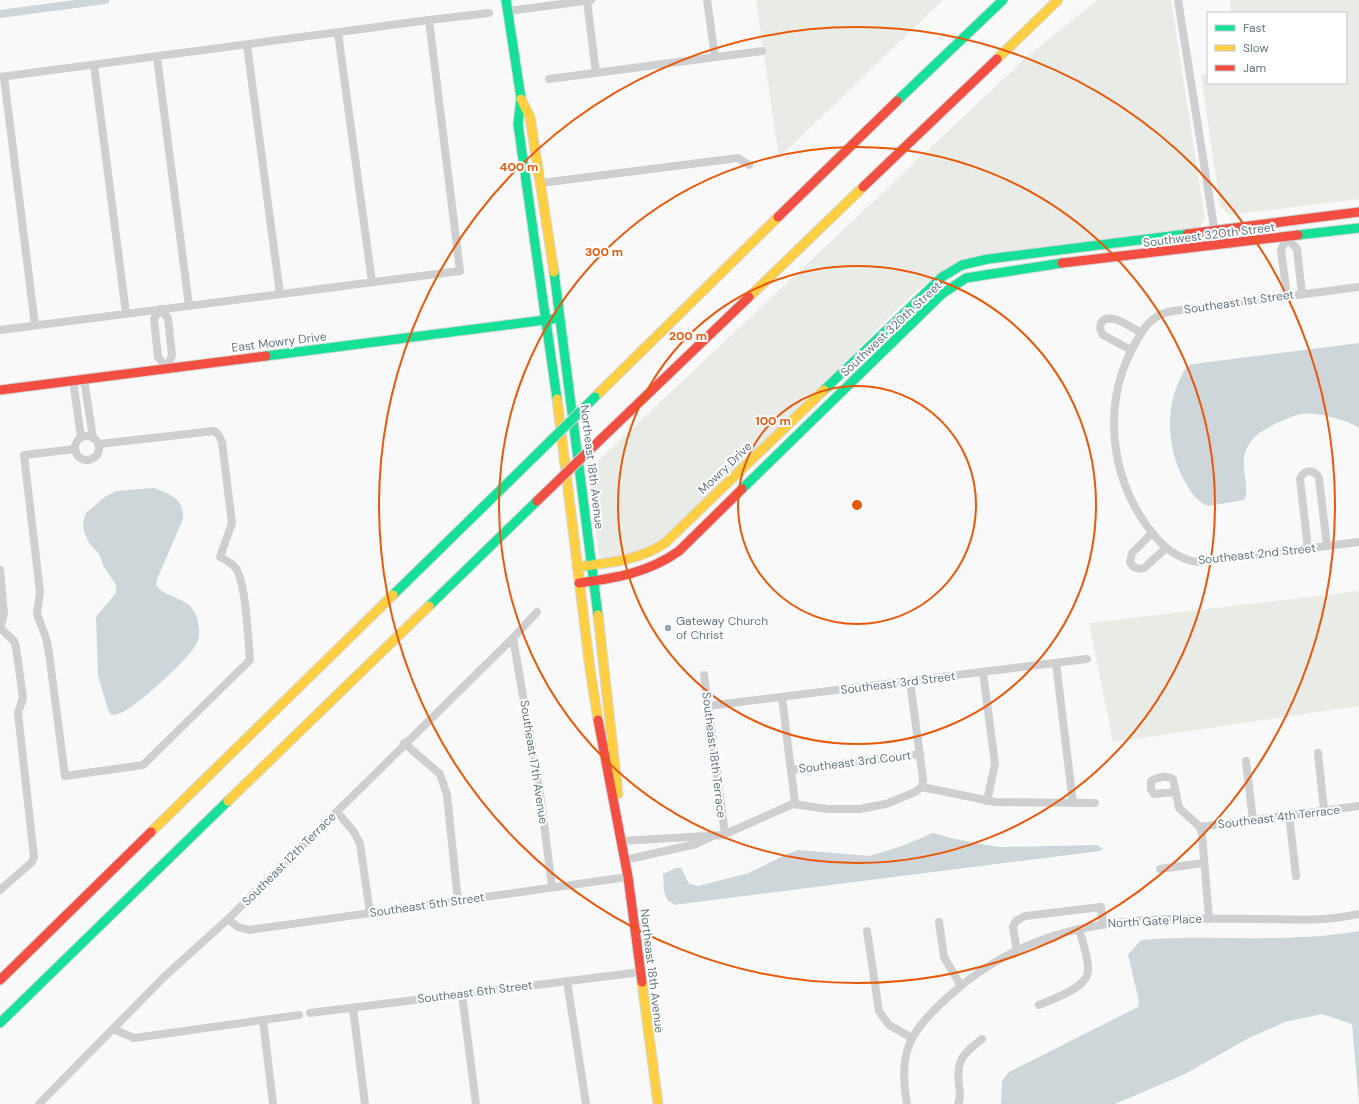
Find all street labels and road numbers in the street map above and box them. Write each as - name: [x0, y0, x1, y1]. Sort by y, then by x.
- street label: Southwest 320th Street: [1142, 219, 1276, 251]
- street label: Southwest 320th Street: [837, 278, 945, 380]
- street label: Southeast 1st Street: [1183, 286, 1295, 318]
- street label: East Mowry Drive: [230, 328, 328, 356]
- street label: Northeast 18th Avenue: [576, 404, 608, 530]
- street label: Mowry Drive: [695, 438, 755, 498]
- street label: Southeast 2nd Street: [1197, 540, 1317, 568]
- street label: Southeast 3rd Street: [840, 668, 957, 698]
- street label: Southeast 18th Terrace: [698, 691, 730, 819]
- street label: Southeast 17th Avenue: [516, 699, 552, 825]
- street label: Southeast 3rd Court: [798, 747, 912, 777]
- street label: Southeast 4th Terrace: [1217, 802, 1341, 832]
- street label: Southeast 12th Terrace: [239, 808, 340, 909]
- street label: Southeast 5th Street: [369, 889, 486, 921]
- street label: Northeast 18th Avenue: [636, 908, 668, 1034]
- street label: North Gate Place: [1107, 911, 1203, 931]
- street label: Southeast 6th Street: [417, 977, 534, 1007]

